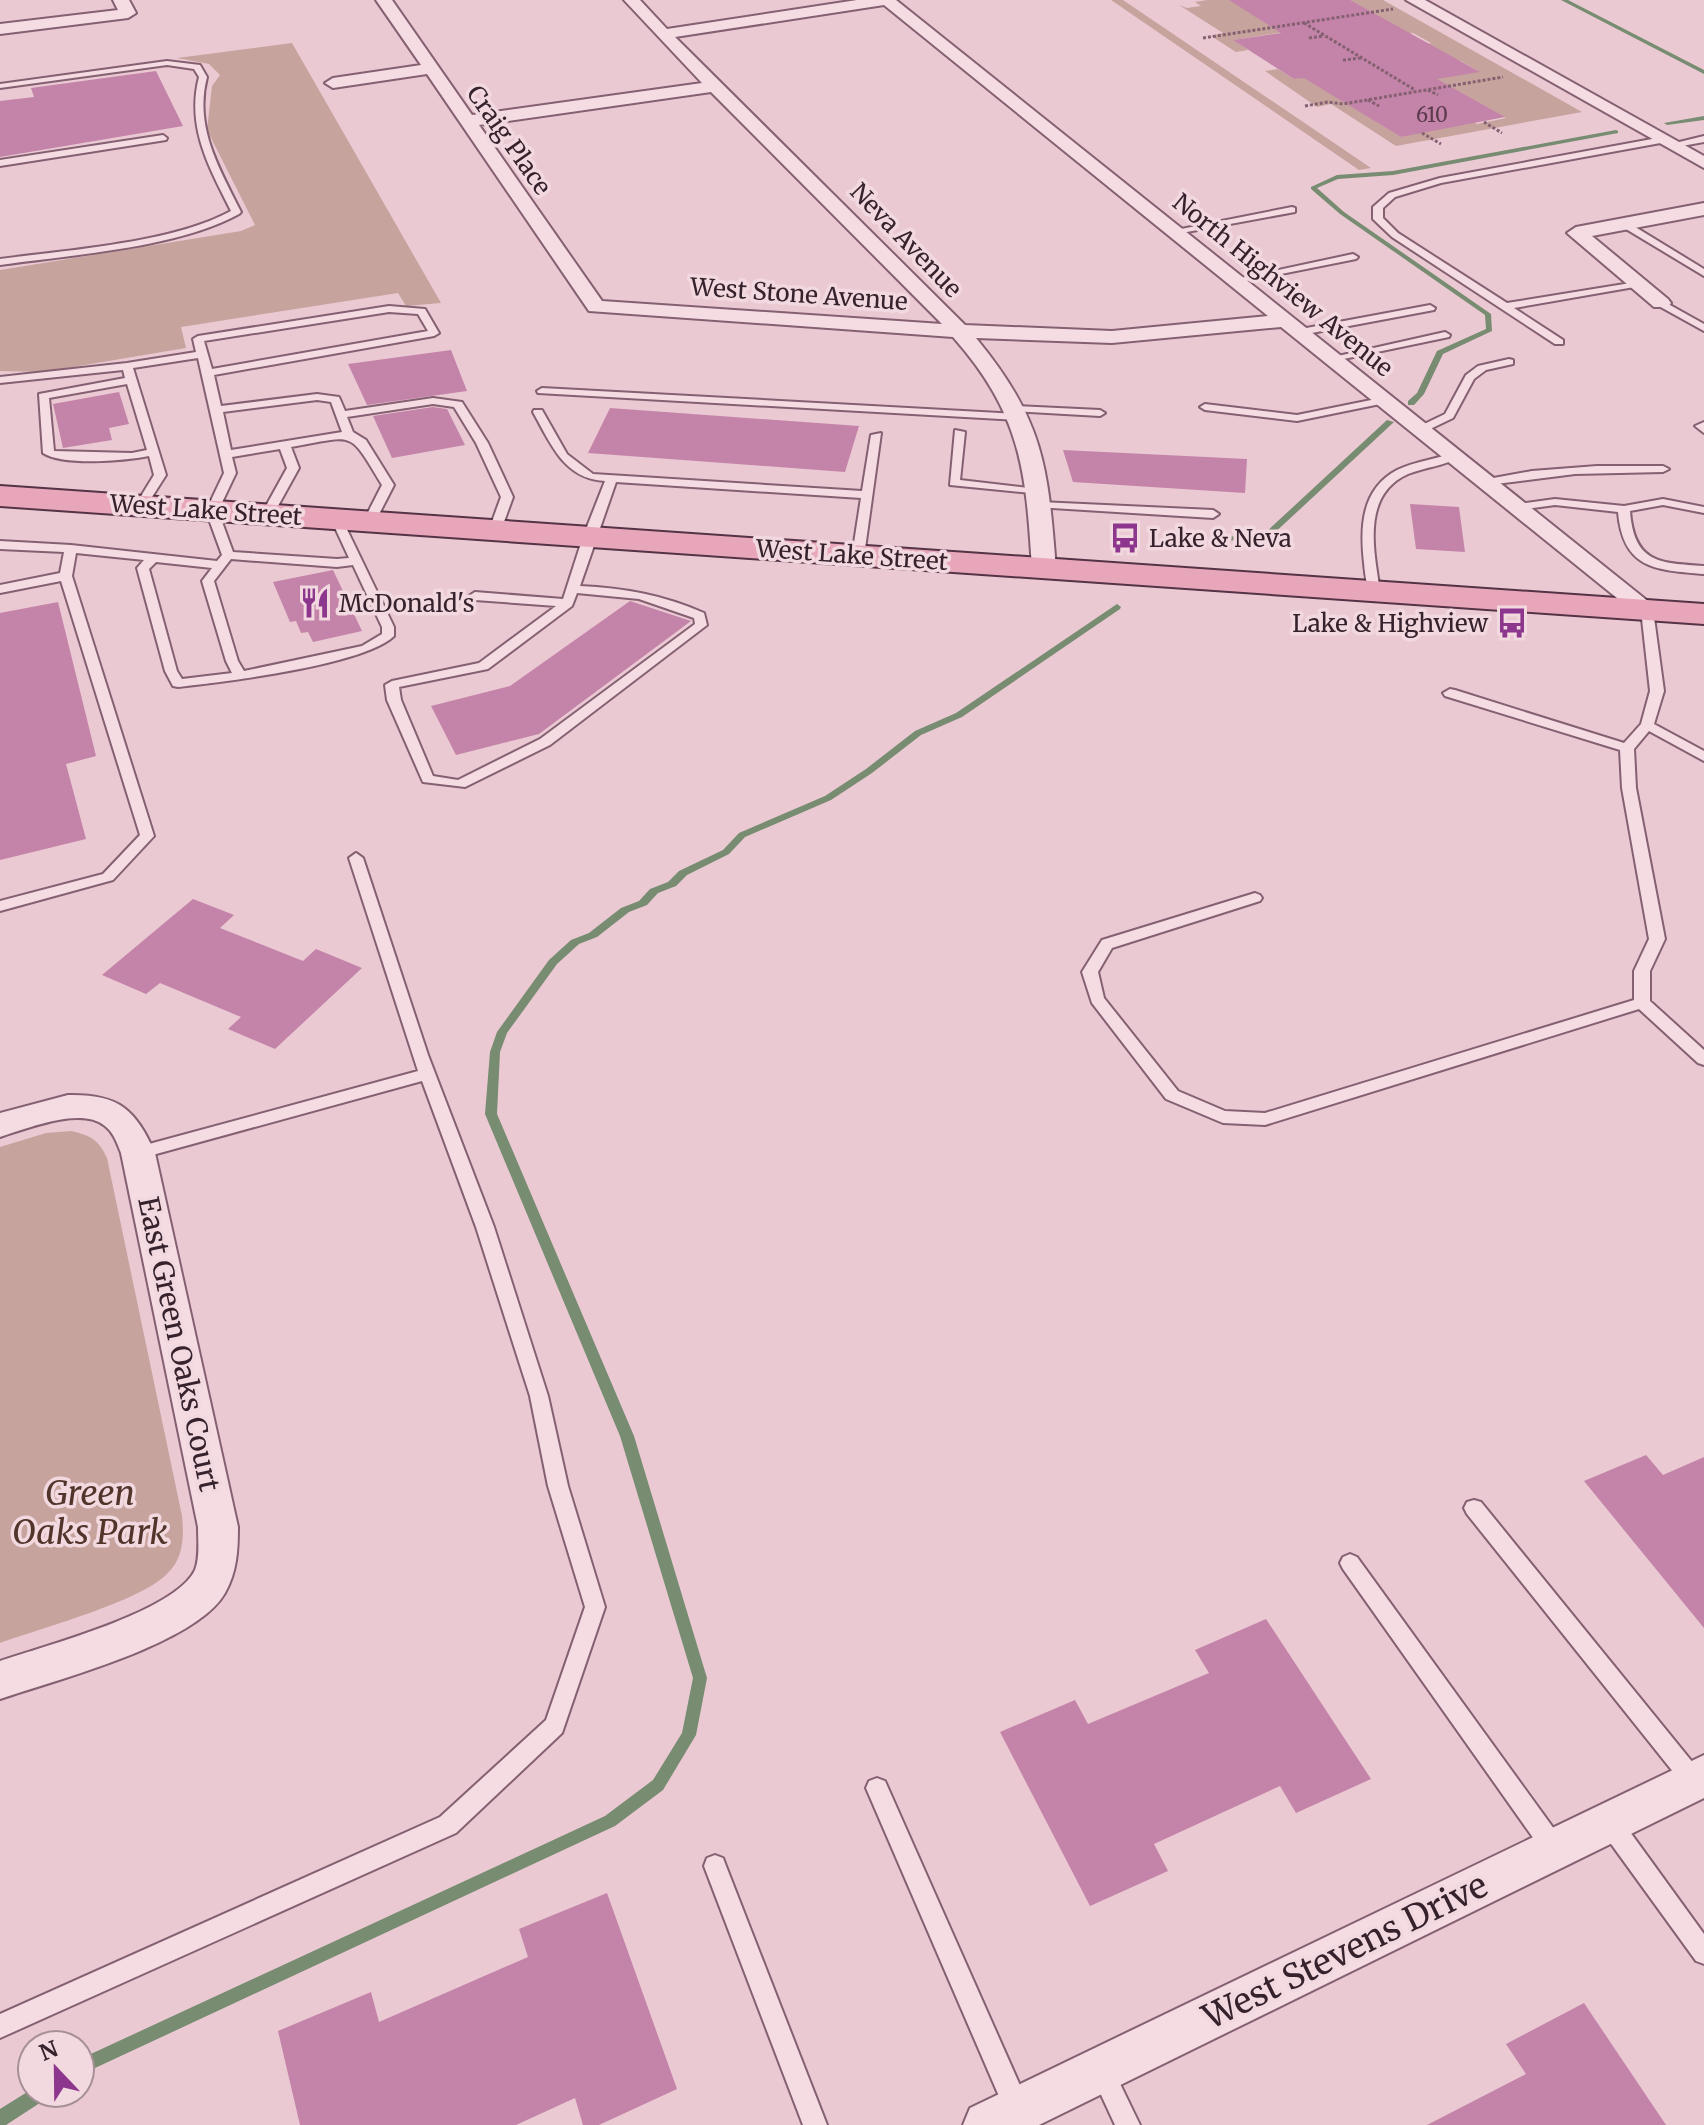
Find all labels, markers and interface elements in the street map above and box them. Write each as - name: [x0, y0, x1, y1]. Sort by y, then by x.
- street label: Craig Place: [460, 79, 558, 201]
- house number: 610: [1416, 102, 1448, 127]
- street label: Neva Avenue: [844, 176, 968, 304]
- street label: North Highview Avenue: [1167, 187, 1399, 383]
- street label: West Stone Avenue: [688, 271, 909, 317]
- street label: West Lake Street: [108, 488, 304, 532]
- bus stop icon: Lake & Neva: [1108, 521, 1142, 555]
- place label: Lake & Neva: [1149, 523, 1292, 554]
- street label: West Lake Street: [754, 533, 950, 577]
- restaurant icon: McDonald's: [298, 586, 332, 620]
- place label: McDonald's: [339, 588, 474, 619]
- bus stop icon: Lake & Highview: [1495, 606, 1529, 640]
- place label: Lake & Highview: [1292, 608, 1489, 639]
- street label: East Green Oaks Court: [130, 1193, 228, 1495]
- park label: Green Oaks Park: [12, 1472, 168, 1553]
- street label: West Stevens Drive: [1195, 1864, 1494, 2039]
- north arrow: [16, 2029, 96, 2109]
- text: N: [35, 2034, 62, 2067]

